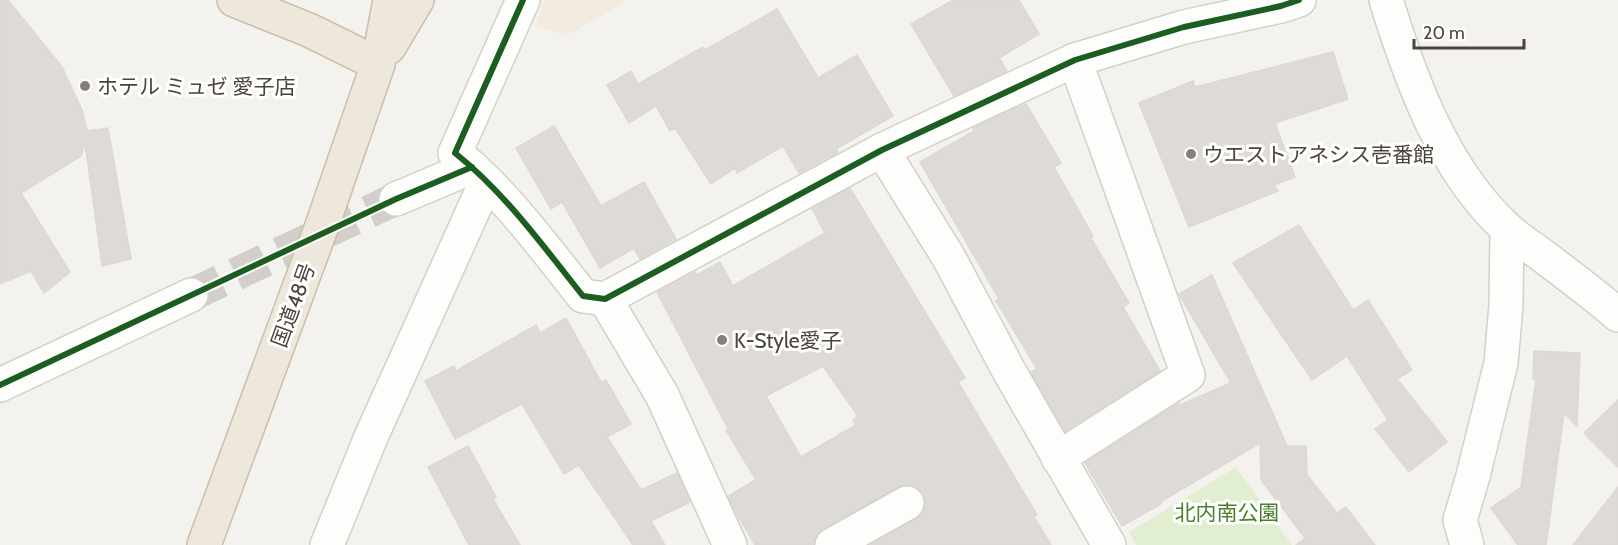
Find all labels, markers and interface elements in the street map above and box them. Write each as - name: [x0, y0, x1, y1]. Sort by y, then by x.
- scale bar: [1414, 12, 1524, 50]
- text: 20 m: [1423, 22, 1465, 44]
- place label: ホテル ミュゼ 愛子店: [97, 74, 295, 99]
- marker: ホテル ミュゼ 愛子店: [78, 79, 92, 93]
- place label: ウエストアネシス壱番館: [1203, 142, 1434, 167]
- marker: ウエストアネシス壱番館: [1184, 147, 1198, 161]
- street label: 国道48号: [266, 259, 320, 351]
- place label: K-Style愛子: [734, 328, 842, 353]
- marker: K-Style愛子: [715, 333, 729, 347]
- park label: 北内南公園: [1175, 500, 1280, 525]

